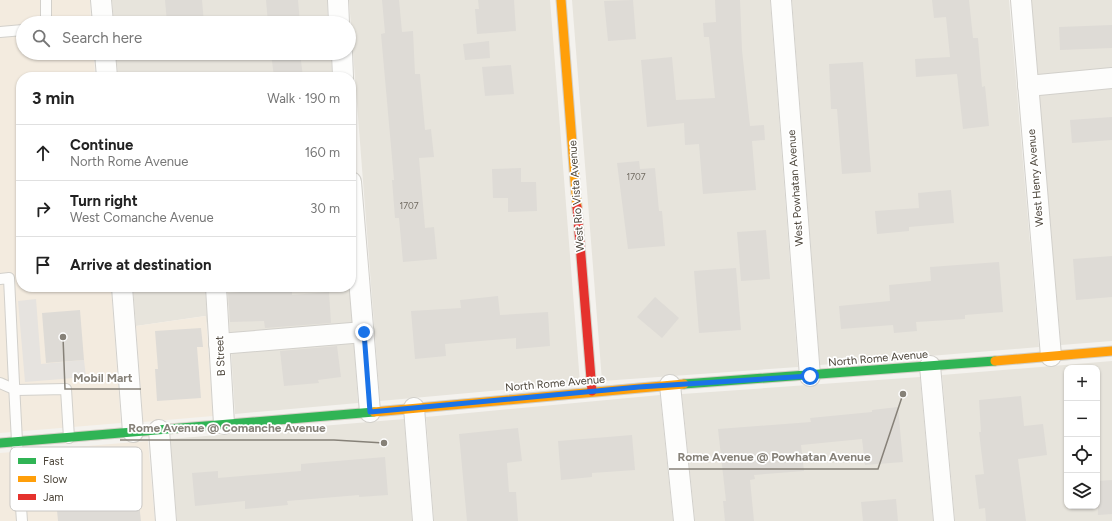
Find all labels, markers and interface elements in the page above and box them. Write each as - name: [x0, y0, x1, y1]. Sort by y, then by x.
- search box: [16, 16, 356, 60]
- icon: search: [30, 27, 52, 49]
- text: Search here: [62, 29, 142, 47]
- text: 3 min: [32, 88, 74, 108]
- text: Walk · 190 m: [267, 91, 340, 106]
- street label: West Powhatan Avenue: [785, 129, 806, 247]
- street label: West Henry Avenue: [1025, 129, 1046, 227]
- text: Continue: [70, 136, 133, 154]
- street label: West Rio Vista Avenue: [566, 140, 587, 252]
- icon: ahead: [32, 142, 54, 164]
- text: 160 m: [305, 145, 340, 160]
- text: North Rome Avenue: [70, 154, 188, 169]
- house number: 1707: [626, 171, 646, 182]
- text: Turn right: [70, 192, 138, 210]
- icon: right: [32, 198, 54, 220]
- house number: 1707: [399, 200, 419, 211]
- text: 30 m: [310, 201, 340, 216]
- text: West Comanche Avenue: [70, 210, 214, 225]
- icon: arrive: [32, 254, 54, 276]
- text: Arrive at destination: [70, 256, 211, 274]
- route end: [355, 323, 373, 341]
- street label: B Street: [213, 336, 228, 376]
- street label: North Rome Avenue: [828, 348, 929, 369]
- callout: Mobil Mart: [65, 365, 141, 389]
- map controls: [1064, 365, 1100, 509]
- button: +: [1064, 365, 1100, 401]
- route start: [801, 367, 819, 385]
- text: Mobil Mart: [73, 371, 133, 385]
- street label: North Rome Avenue: [505, 373, 606, 394]
- button: −: [1064, 401, 1100, 437]
- callout: Rome Avenue @ Comanche Avenue: [120, 416, 334, 440]
- text: Rome Avenue @ Comanche Avenue: [128, 421, 326, 435]
- button: locate: [1064, 437, 1100, 473]
- callout: Rome Avenue @ Powhatan Avenue: [669, 445, 878, 469]
- legend: [10, 447, 142, 511]
- text: Rome Avenue @ Powhatan Avenue: [677, 450, 871, 464]
- text: Fast: [43, 455, 64, 468]
- text: Slow: [43, 473, 67, 486]
- button: layers: [1064, 473, 1100, 509]
- text: Jam: [43, 491, 64, 504]

